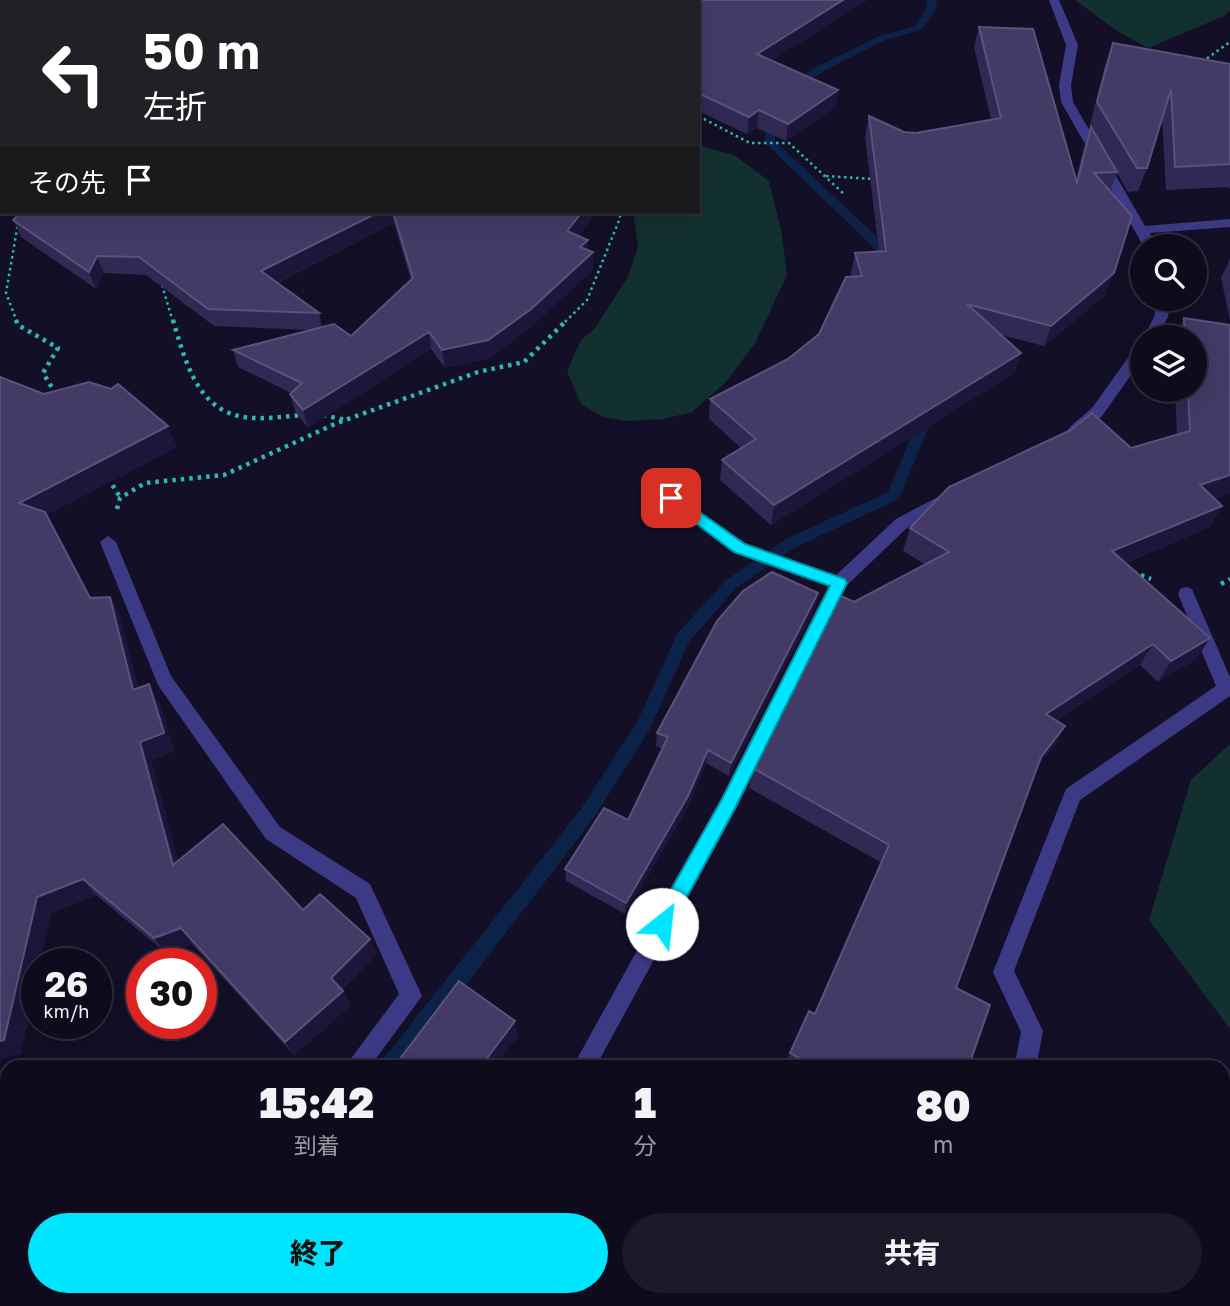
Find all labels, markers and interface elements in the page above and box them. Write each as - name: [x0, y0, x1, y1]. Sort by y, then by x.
- text: 50 m: [143, 21, 260, 80]
- icon: left: [28, 28, 119, 119]
- text: 左折: [143, 87, 207, 125]
- icon: arrive: [120, 161, 158, 199]
- text: その先: [28, 167, 106, 198]
- map controls: [1130, 234, 1207, 402]
- button: search: [1130, 234, 1207, 311]
- button: layers: [1130, 325, 1207, 402]
- pin: [641, 468, 701, 528]
- icon: arrive: [652, 479, 690, 517]
- position arrow: [625, 887, 699, 961]
- speed limit sign: 30: [126, 948, 217, 1039]
- text: 26: [45, 963, 88, 1005]
- text: km/h: [44, 1000, 89, 1022]
- text: 15:42: [259, 1077, 374, 1127]
- text: 1: [634, 1077, 656, 1127]
- text: 80: [916, 1080, 971, 1130]
- text: m: [933, 1130, 953, 1158]
- text: 到着: [294, 1131, 340, 1159]
- text: 分: [633, 1131, 656, 1159]
- button: 終了: [28, 1213, 608, 1293]
- button: 共有: [622, 1213, 1202, 1293]

